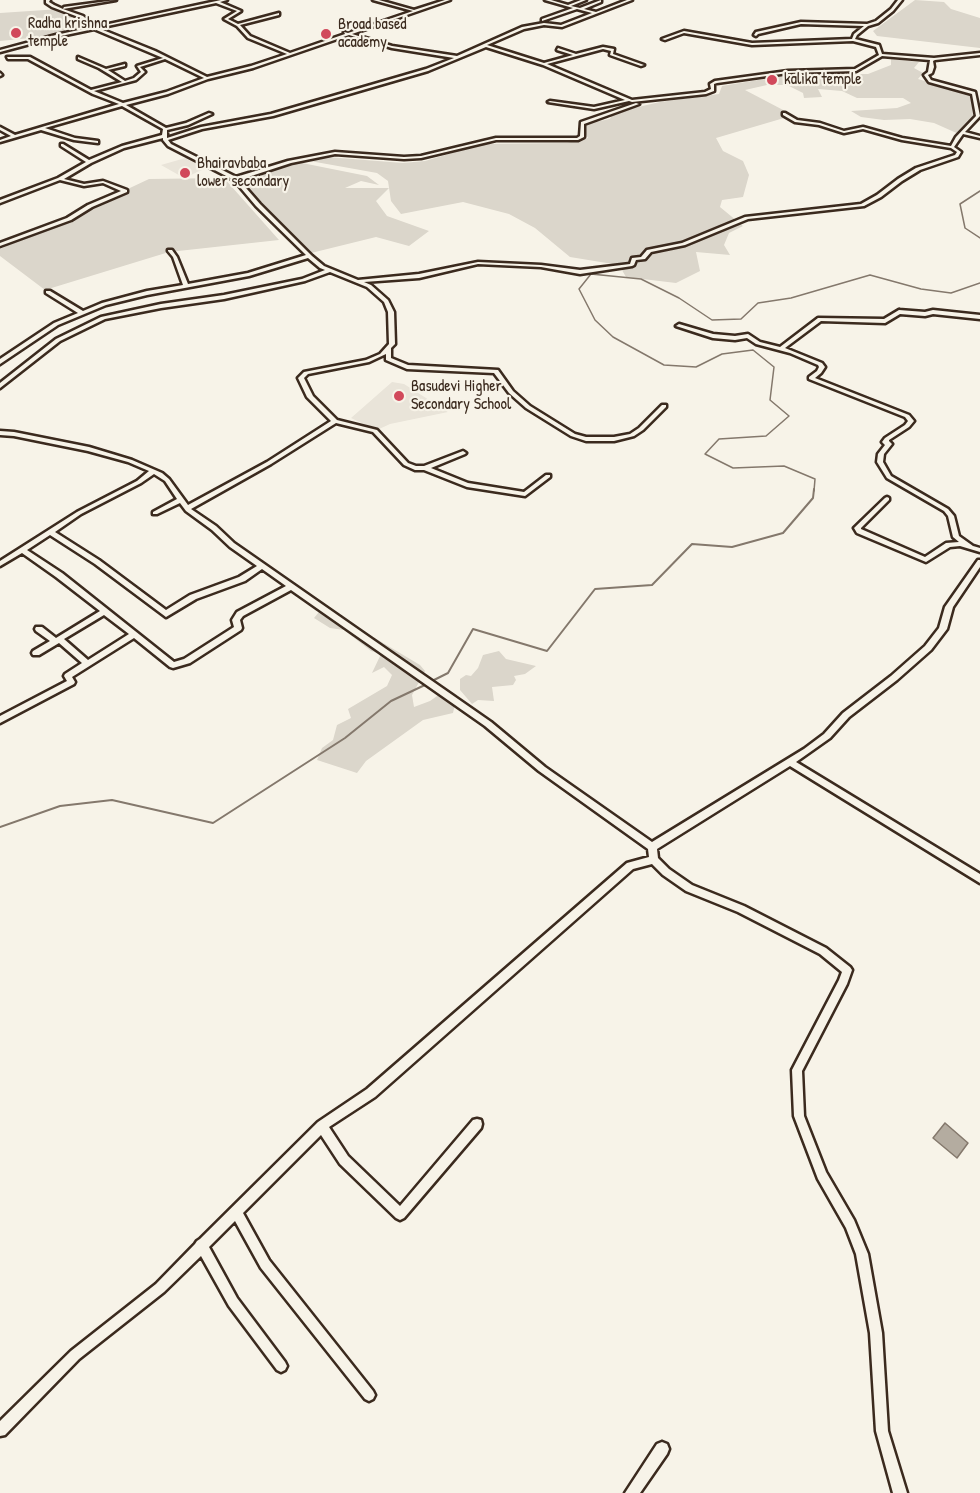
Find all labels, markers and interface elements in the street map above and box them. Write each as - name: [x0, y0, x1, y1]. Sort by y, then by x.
- place label: Radha krishna temple: [28, 14, 107, 52]
- place label: Broad based academy: [338, 15, 407, 53]
- marker: Radha krishna temple: [9, 26, 23, 40]
- marker: Broad based academy: [319, 27, 333, 41]
- place label: kalika temple: [784, 70, 862, 90]
- marker: kalika temple: [765, 73, 779, 87]
- place label: Bhairavbaba lower secondary: [197, 154, 289, 192]
- marker: Bhairavbaba lower secondary: [178, 166, 192, 180]
- place label: Basudevi Higher Secondary School: [411, 377, 511, 415]
- marker: Basudevi Higher Secondary School: [392, 389, 406, 403]

